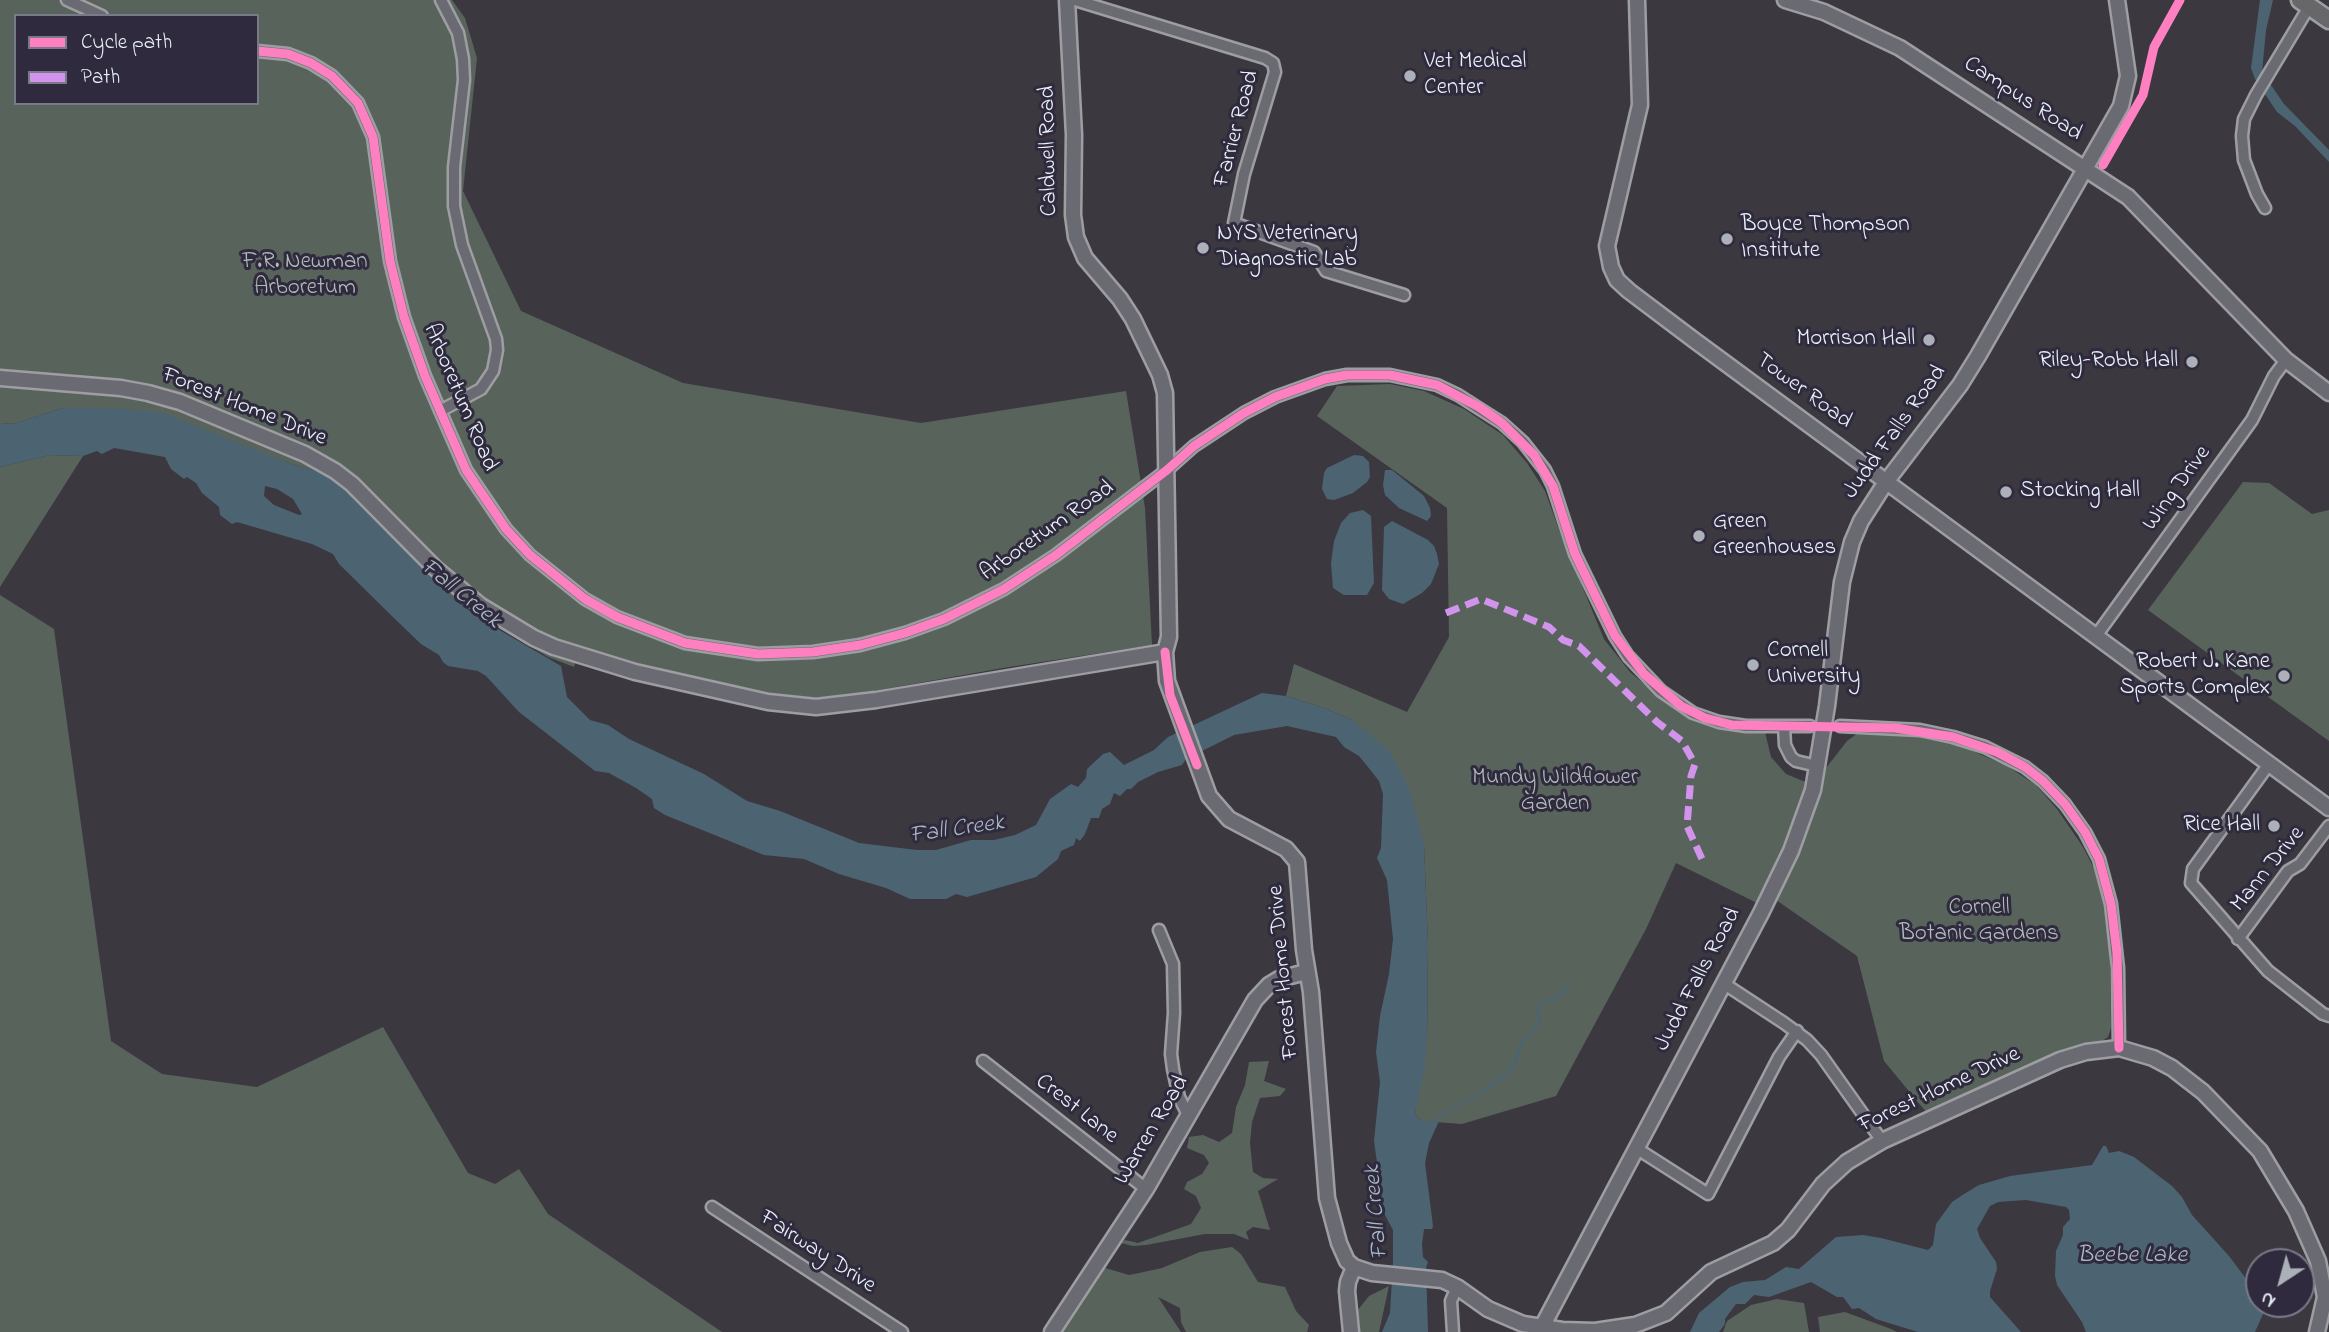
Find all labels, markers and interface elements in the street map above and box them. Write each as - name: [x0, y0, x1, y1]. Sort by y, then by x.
- legend: [14, 14, 259, 105]
- text: Cycle path: [81, 28, 172, 58]
- place label: Vet Medical Center: [1424, 49, 1526, 103]
- street label: Campus Road: [1957, 51, 2087, 149]
- text: Path: [81, 63, 120, 93]
- street label: Farrier Road: [1209, 68, 1267, 190]
- marker: Vet Medical Center: [1402, 68, 1418, 84]
- street label: Caldwell Road: [1035, 85, 1065, 217]
- place label: Boyce Thompson Institute: [1741, 212, 1910, 266]
- place label: NYS Veterinary Diagnostic Lab: [1217, 221, 1358, 275]
- marker: Boyce Thompson Institute: [1719, 231, 1735, 247]
- marker: NYS Veterinary Diagnostic Lab: [1195, 240, 1211, 256]
- park label: F.R. Newman Arboretum: [242, 249, 368, 303]
- street label: Arboretum Road: [416, 320, 502, 476]
- place label: Morrison Hall: [1796, 326, 1915, 354]
- marker: Morrison Hall: [1921, 332, 1937, 348]
- street label: Tower Road: [1749, 348, 1857, 436]
- place label: Riley-Robb Hall: [2039, 348, 2178, 376]
- marker: Riley-Robb Hall: [2184, 354, 2200, 370]
- street label: Judd Falls Road: [1838, 361, 1954, 505]
- street label: Forest Home Drive: [158, 362, 330, 454]
- street label: Wing Drive: [2138, 441, 2218, 537]
- street label: Arboretum Road: [976, 476, 1120, 588]
- place label: Stocking Hall: [2020, 478, 2140, 506]
- marker: Stocking Hall: [1998, 484, 2014, 500]
- place label: Green Greenhouses: [1713, 509, 1836, 563]
- marker: Green Greenhouses: [1691, 528, 1707, 544]
- water label: Fall Creek: [414, 554, 506, 636]
- place label: Cornell University: [1767, 638, 1860, 692]
- place label: Robert J. Kane Sports Complex: [2120, 649, 2270, 703]
- marker: Cornell University: [1745, 657, 1761, 673]
- marker: Robert J. Kane Sports Complex: [2276, 668, 2292, 684]
- park label: Mundy Wildflower Garden: [1472, 765, 1638, 819]
- water label: Fall Creek: [908, 810, 1006, 852]
- place label: Rice Hall: [2183, 812, 2260, 840]
- marker: Rice Hall: [2266, 818, 2282, 834]
- street label: Mann Drive: [2226, 821, 2312, 919]
- street label: Forest Home Drive: [1264, 884, 1306, 1060]
- park label: Cornell Botanic Gardens: [1899, 895, 2059, 949]
- street label: Judd Falls Road: [1650, 904, 1748, 1056]
- street label: Forest Home Drive: [1855, 1042, 2025, 1140]
- street label: Crest Lane: [1029, 1069, 1123, 1151]
- street label: Warren Road: [1110, 1072, 1196, 1190]
- water label: Fall Creek: [1360, 1163, 1396, 1261]
- street label: Fairway Drive: [754, 1205, 880, 1301]
- water label: Beebe Lake: [2077, 1243, 2187, 1271]
- north arrow: [2245, 1248, 2315, 1318]
- text: N: [2255, 1284, 2282, 1313]

